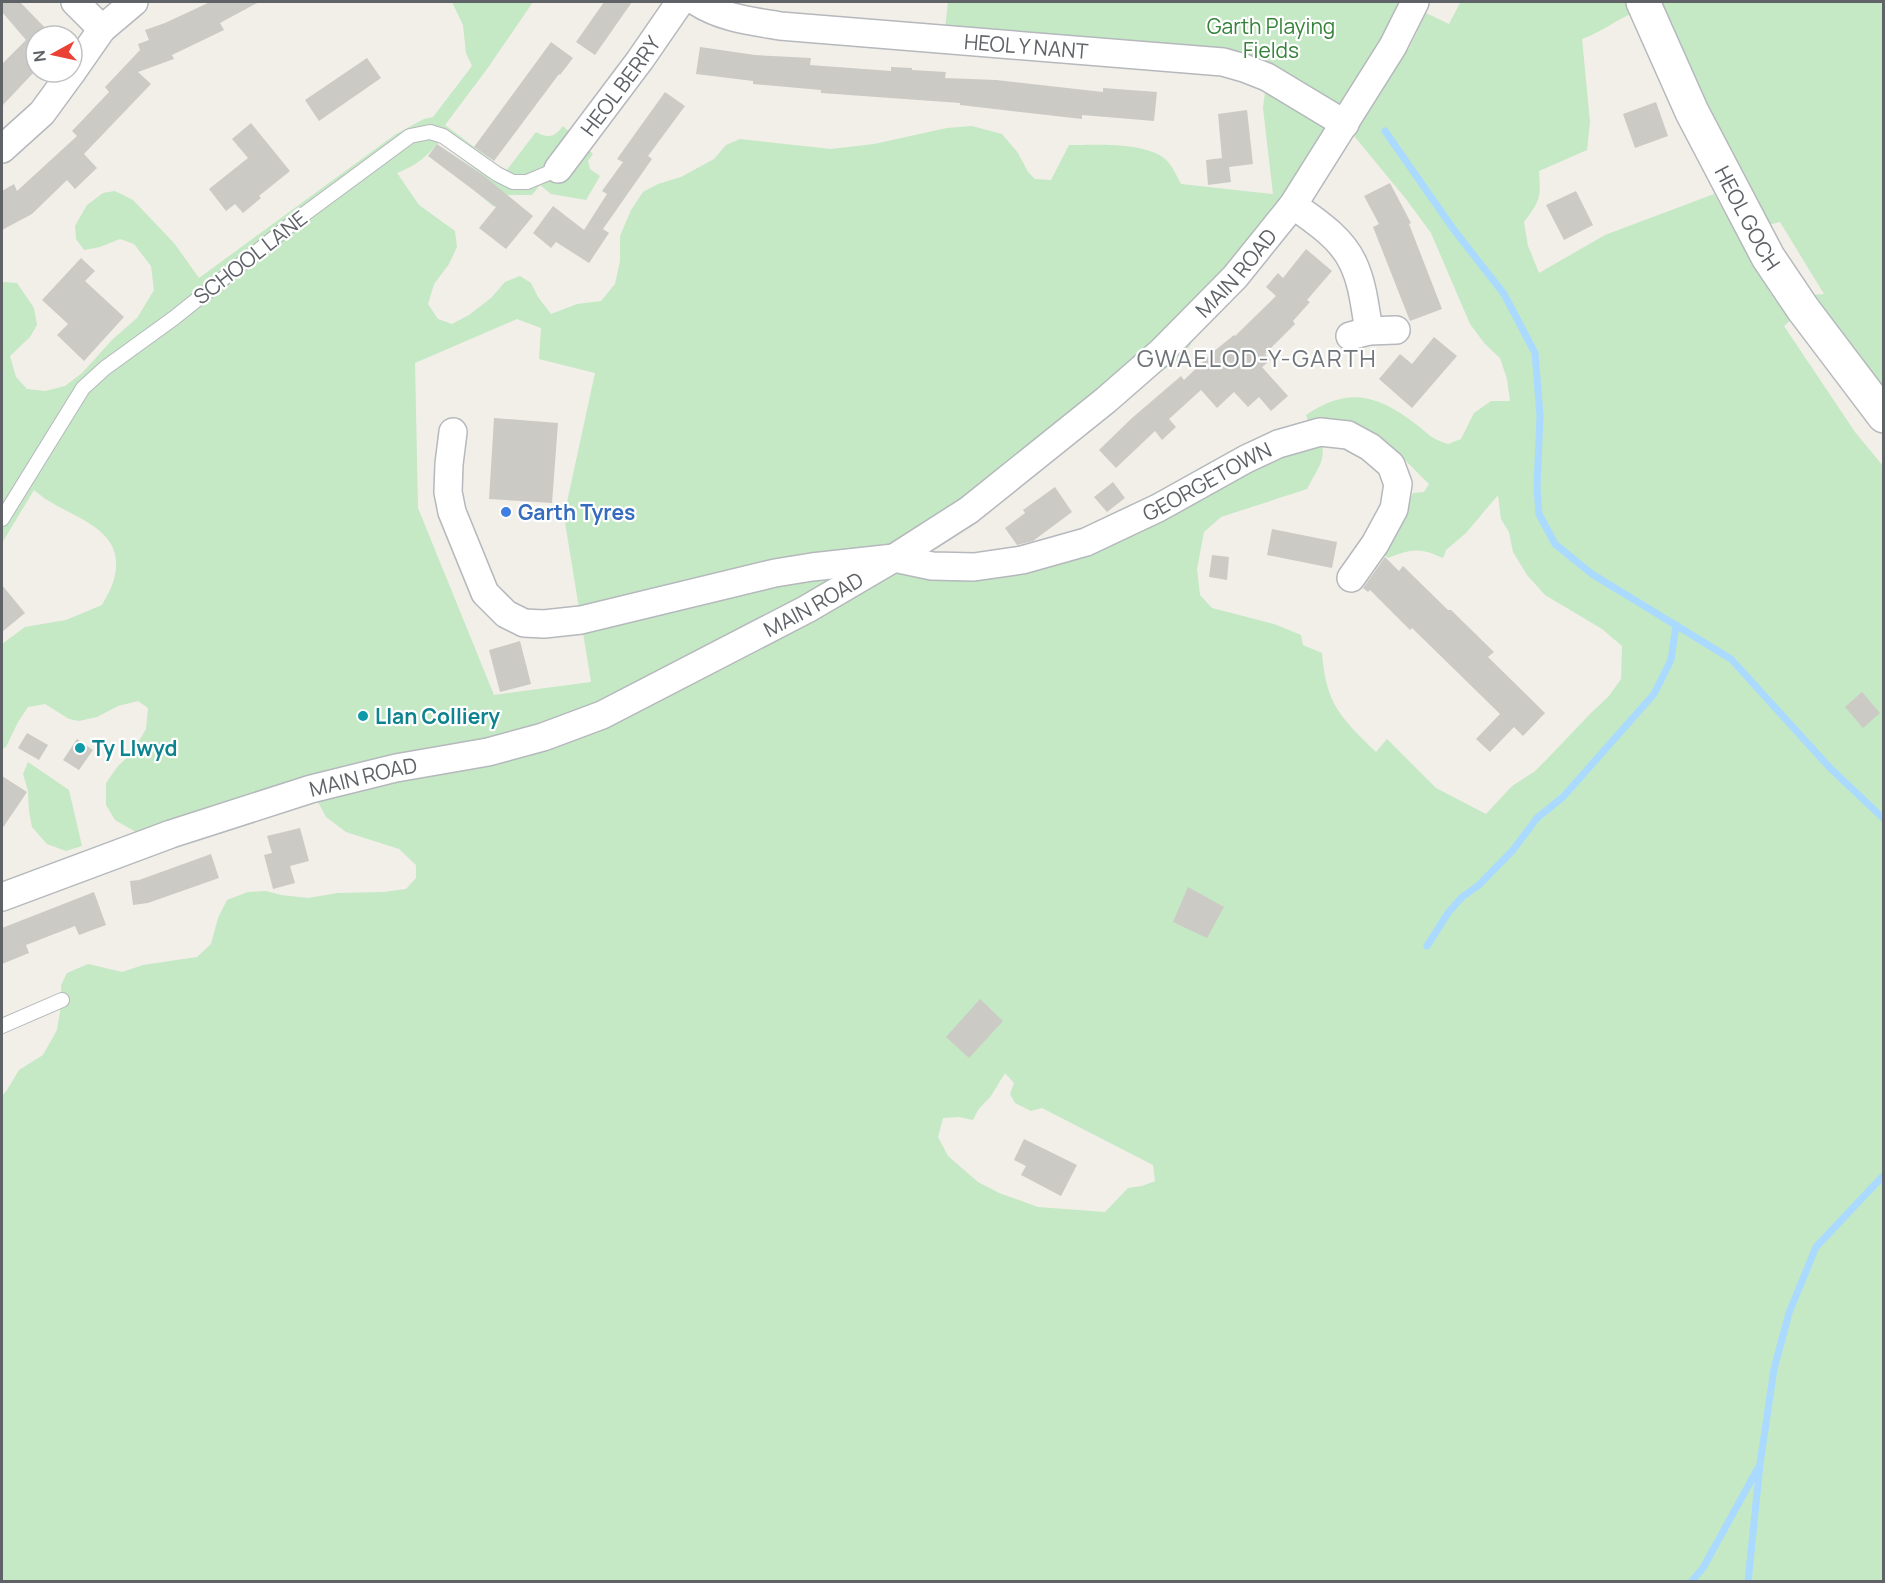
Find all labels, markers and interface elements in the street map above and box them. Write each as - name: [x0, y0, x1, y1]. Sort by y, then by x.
- park label: Garth Playing Fields: [1207, 12, 1335, 64]
- north arrow: [24, 24, 84, 84]
- street label: HEOL Y NANT: [963, 27, 1090, 65]
- street label: HEOL BERRY: [574, 30, 667, 141]
- text: N: [27, 49, 51, 63]
- street label: HEOL GOCH: [1709, 161, 1787, 276]
- street label: SCHOOL LANE: [187, 204, 313, 310]
- street label: MAIN ROAD: [1189, 222, 1283, 323]
- district label: GWAELOD-Y-GARTH: [1137, 341, 1377, 374]
- street label: GEORGETOWN: [1138, 435, 1276, 527]
- place label: Garth Tyres: [518, 498, 635, 526]
- marker: Garth Tyres: [499, 505, 513, 519]
- street label: MAIN ROAD: [759, 565, 868, 643]
- place label: Llan Colliery: [375, 702, 500, 730]
- marker: Llan Colliery: [356, 709, 370, 723]
- place label: Ty Llwyd: [92, 734, 177, 762]
- marker: Ty Llwyd: [73, 741, 87, 755]
- street label: MAIN ROAD: [306, 751, 419, 803]

